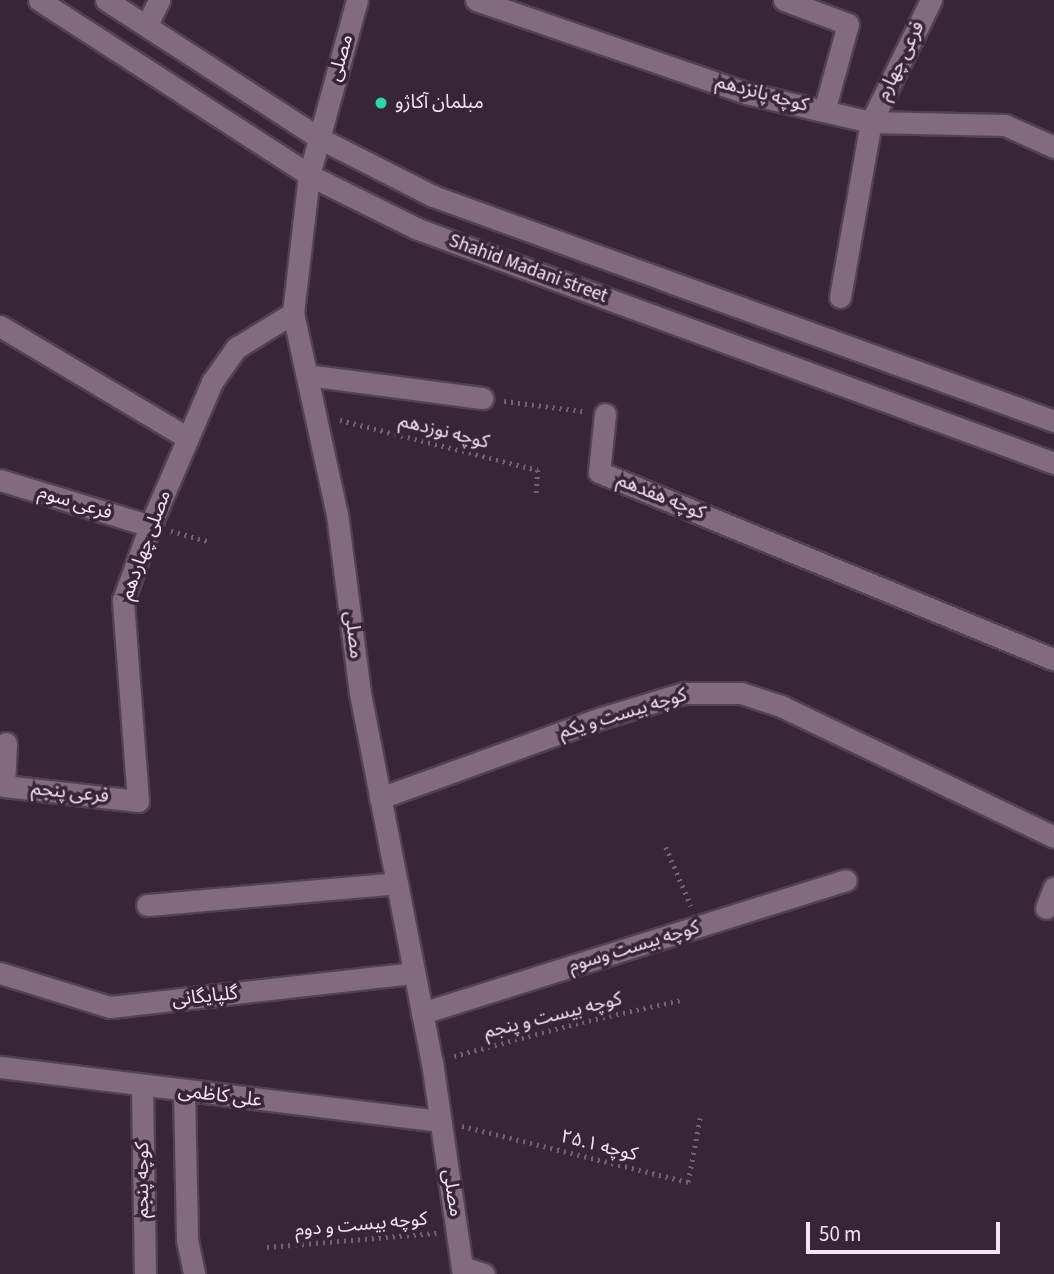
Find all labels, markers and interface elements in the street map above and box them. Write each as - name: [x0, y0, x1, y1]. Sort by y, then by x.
- street label: فرعی چهارم: [872, 18, 930, 104]
- street label: مصلی: [323, 32, 359, 84]
- street label: کوچه پانزدهم: [713, 71, 811, 117]
- place label: مبلمان آکاژو: [395, 92, 484, 114]
- marker: مبلمان آکاژو: [373, 95, 389, 111]
- street label: Shahid Madani street: [446, 230, 610, 308]
- street label: کوچه نوزدهم: [397, 410, 491, 454]
- street label: کوچه هفدهم: [614, 469, 708, 525]
- street label: فرعی سوم: [35, 481, 115, 525]
- street label: مصلی چهاردهم: [116, 487, 176, 603]
- street label: مصلی: [339, 610, 367, 660]
- street label: کوچه بیست و یکم: [556, 684, 690, 744]
- street label: فرعی پنجم: [30, 778, 110, 808]
- street label: کوچه بیست وسوم: [566, 916, 702, 978]
- street label: گلپایگانی: [171, 982, 239, 1012]
- street label: کوچه بیست و پنجم: [482, 988, 624, 1044]
- street label: علی کاظمی: [177, 1080, 263, 1112]
- street label: کوچه ۲۵.۱: [558, 1125, 640, 1167]
- street label: کوچه پنجم: [132, 1142, 154, 1218]
- street label: مصلی: [437, 1168, 467, 1218]
- street label: کوچه بیست و دوم: [294, 1208, 428, 1242]
- scale bar: [809, 1208, 1003, 1252]
- text: 50 m: [819, 1219, 861, 1249]

